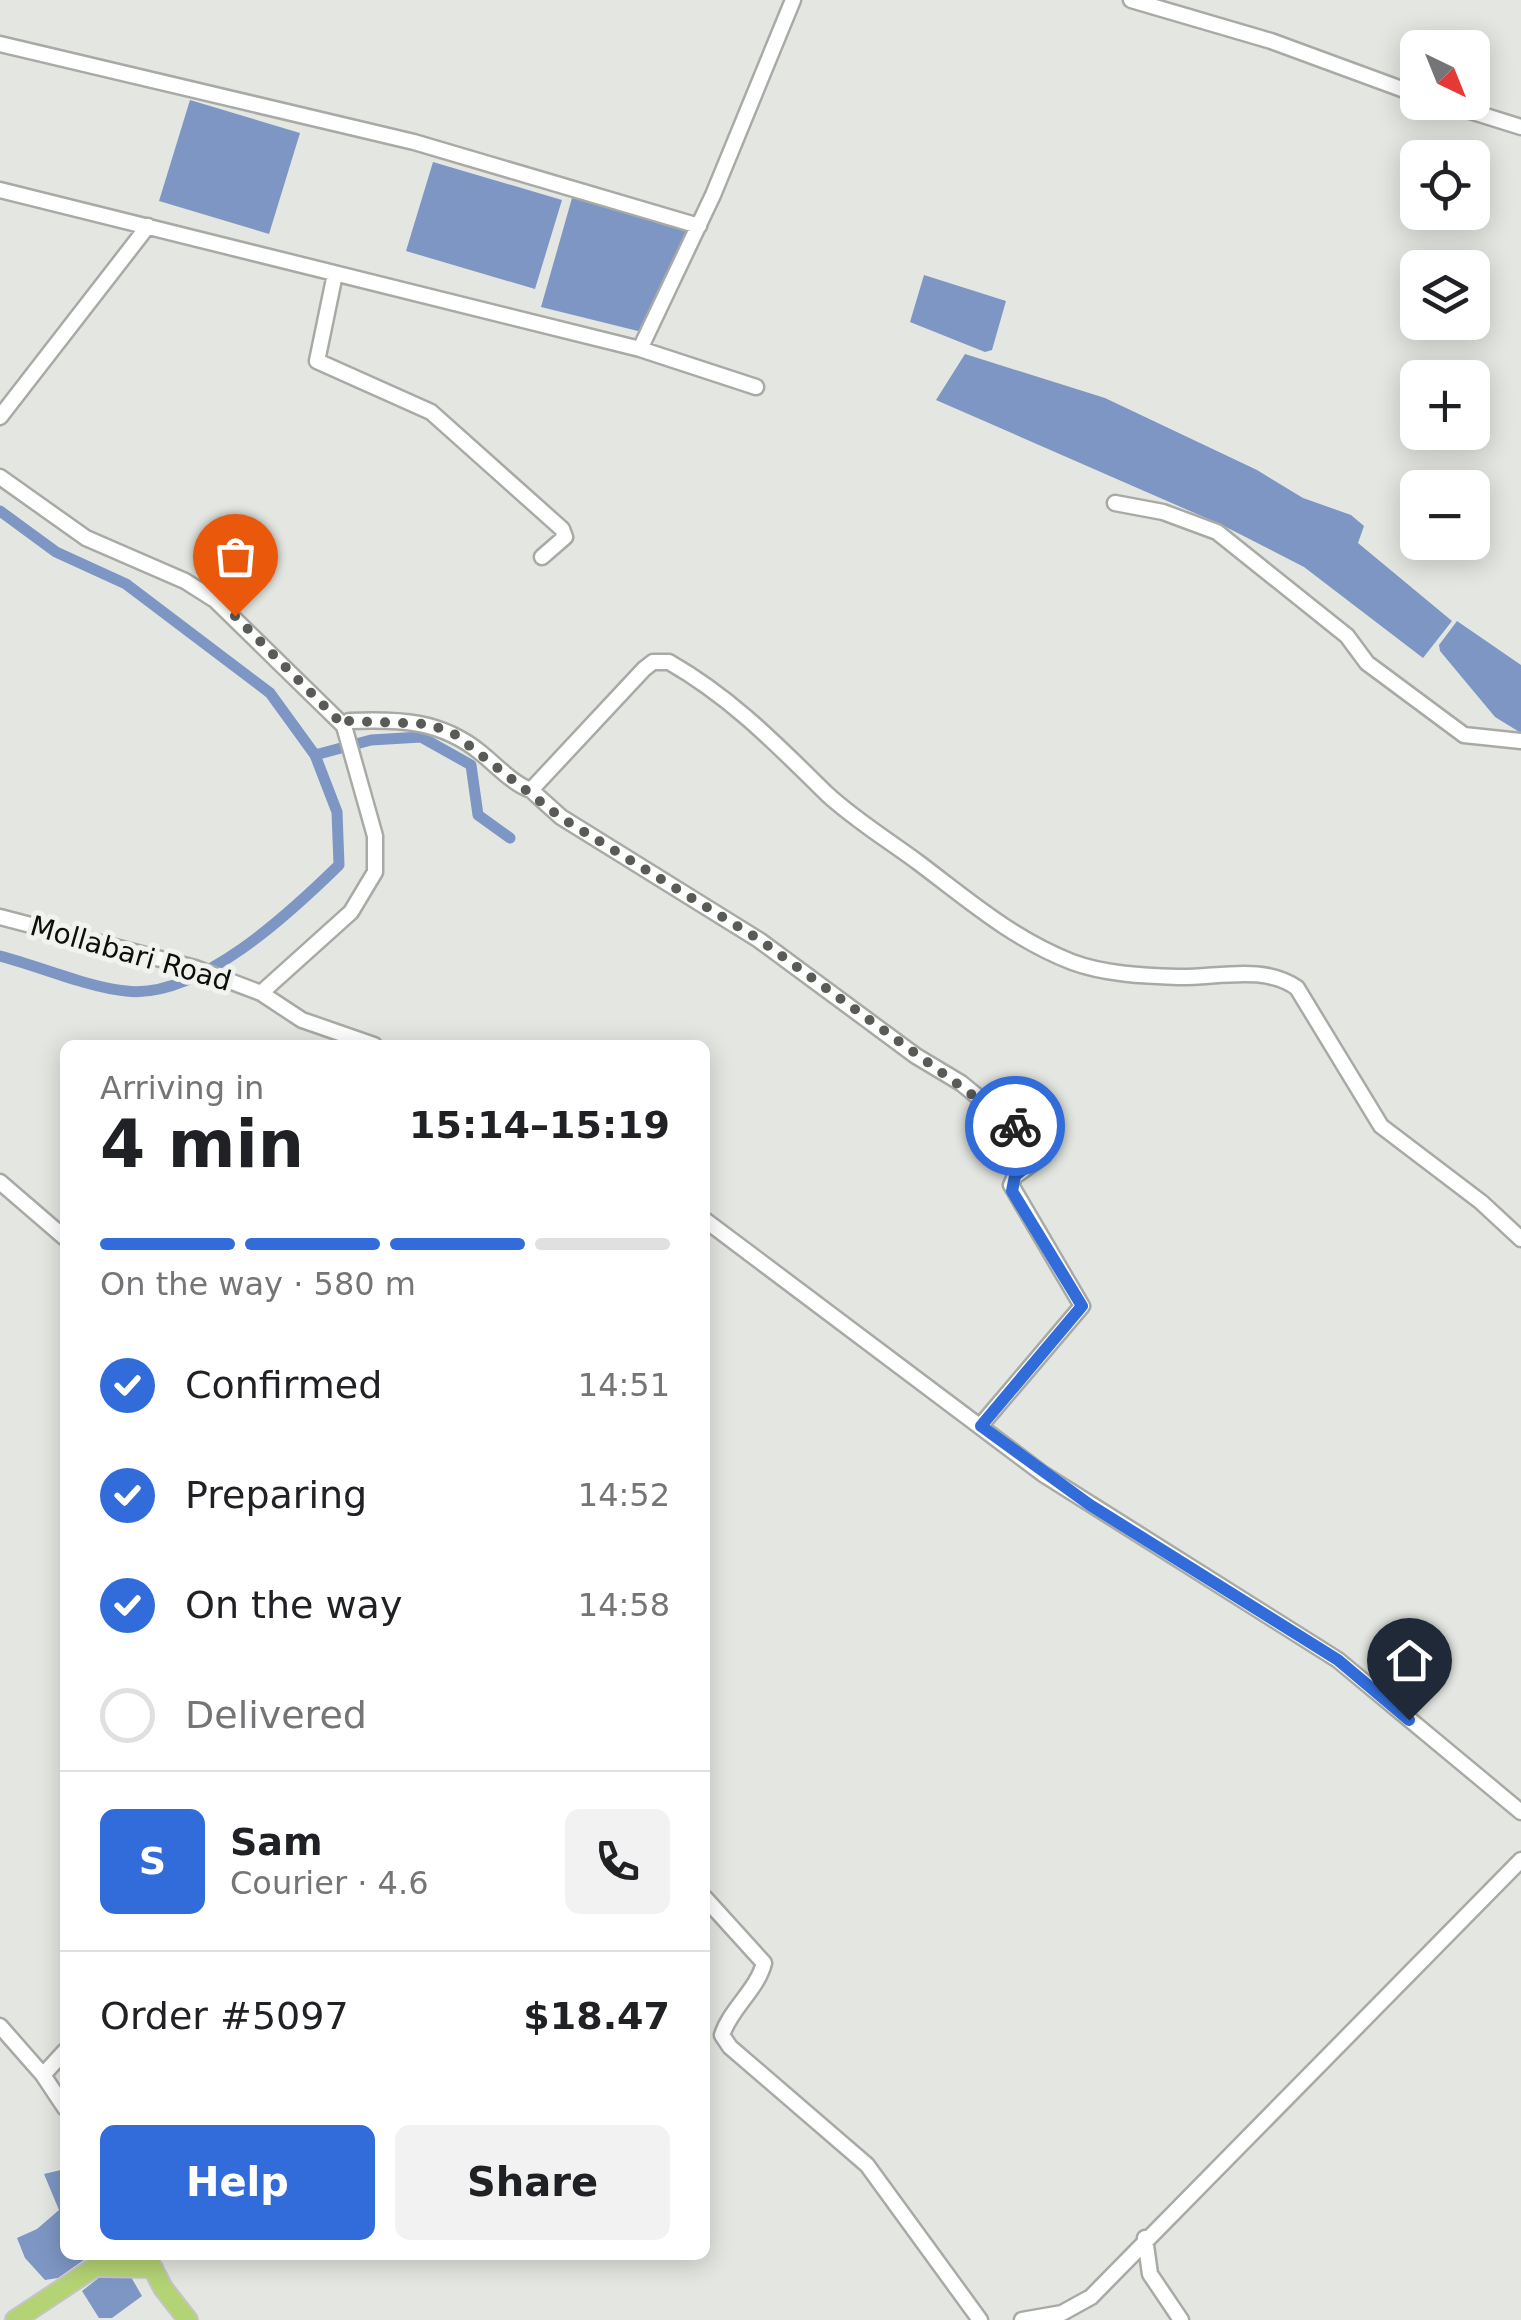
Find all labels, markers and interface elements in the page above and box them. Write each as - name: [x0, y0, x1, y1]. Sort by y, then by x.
- north arrow: [1400, 30, 1490, 120]
- map controls: [1400, 30, 1490, 560]
- button: locate: [1400, 140, 1490, 230]
- button: layers: [1400, 250, 1490, 340]
- button: +: [1400, 360, 1490, 450]
- button: −: [1400, 470, 1490, 560]
- pin: [193, 514, 278, 617]
- icon: bag: [208, 529, 263, 584]
- street label: Mollabari Road: [27, 909, 235, 998]
- text: Arriving in: [100, 1069, 264, 1107]
- courier: [965, 1076, 1065, 1176]
- icon: bike: [988, 1099, 1043, 1154]
- text: 15:14–15:19: [409, 1103, 670, 1147]
- text: 4 min: [100, 1107, 304, 1182]
- text: On the way · 580 m: [100, 1265, 416, 1303]
- icon: check: [100, 1358, 155, 1413]
- text: Confirmed: [185, 1363, 382, 1407]
- text: 14:51: [578, 1366, 670, 1404]
- icon: check: [100, 1468, 155, 1523]
- text: Preparing: [185, 1473, 367, 1517]
- text: 14:52: [578, 1476, 670, 1514]
- icon: check: [100, 1578, 155, 1633]
- text: On the way: [185, 1583, 402, 1627]
- text: 14:58: [578, 1586, 670, 1624]
- pin: [1367, 1618, 1452, 1721]
- icon: home: [1382, 1633, 1437, 1688]
- text: Delivered: [185, 1693, 367, 1737]
- button: phone: [565, 1809, 670, 1914]
- text: Sam: [230, 1820, 323, 1864]
- text: S: [139, 1839, 166, 1883]
- text: Courier · 4.6: [230, 1864, 429, 1902]
- text: Order #5097: [100, 1994, 349, 2038]
- text: $18.47: [523, 1994, 670, 2038]
- button: Help: [100, 2125, 375, 2240]
- button: Share: [395, 2125, 670, 2240]

